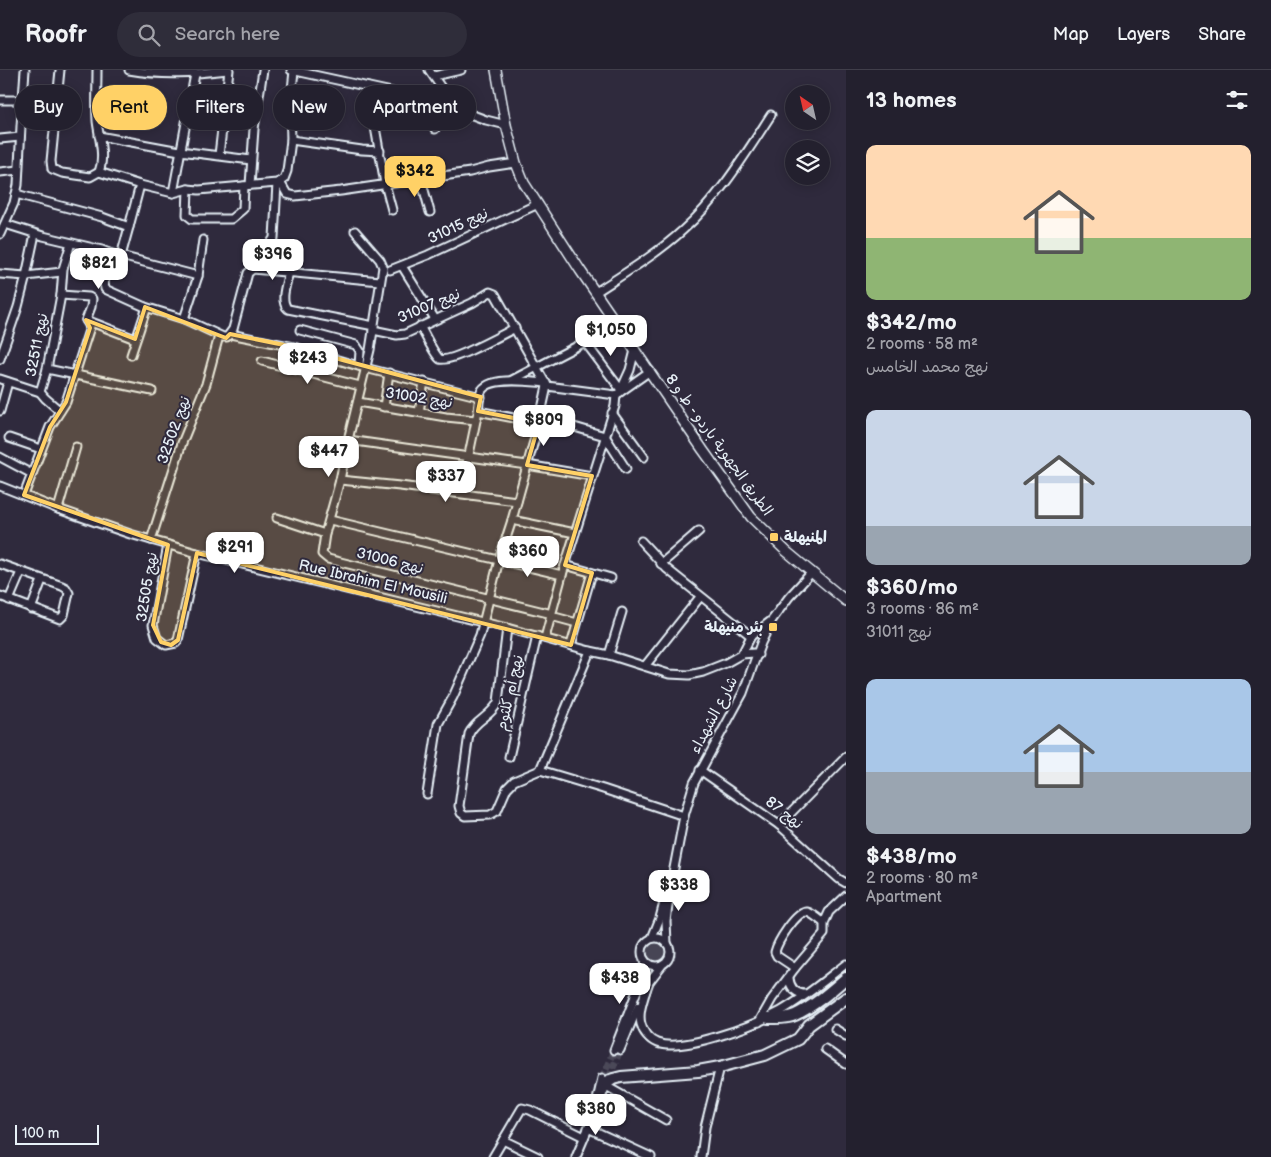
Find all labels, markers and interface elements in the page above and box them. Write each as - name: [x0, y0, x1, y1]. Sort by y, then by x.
- search box: [117, 12, 467, 57]
- text: Roofr: [25, 20, 87, 49]
- icon: search: [135, 21, 163, 49]
- text: Search here: [175, 23, 280, 46]
- text: Map: [1053, 24, 1089, 45]
- text: Layers: [1117, 24, 1170, 45]
- text: Share: [1198, 24, 1246, 45]
- chip: Buy: [15, 85, 82, 130]
- chip: Rent: [92, 85, 167, 130]
- chip: Filters: [177, 85, 263, 130]
- chip: New: [273, 85, 345, 130]
- chip: Apartment: [355, 85, 476, 130]
- north arrow: [785, 85, 830, 130]
- map controls: [785, 85, 830, 185]
- icon: filters: [1223, 86, 1251, 114]
- text: 13 homes: [866, 88, 957, 113]
- button: layers: [785, 140, 830, 185]
- pin: $342: [385, 156, 445, 198]
- text: $342: [396, 162, 434, 181]
- icon: home: [1014, 177, 1104, 267]
- street label: نهج 31015: [425, 204, 491, 248]
- pin: $396: [243, 238, 303, 281]
- text: $396: [254, 245, 292, 264]
- pin: $821: [69, 248, 129, 290]
- text: $821: [81, 254, 117, 273]
- street label: نهج 31007: [395, 284, 463, 328]
- text: $342/mo: [866, 310, 957, 335]
- street label: نهج 32511: [22, 311, 52, 379]
- pin: $1,050: [570, 314, 652, 357]
- text: $1,050: [586, 321, 636, 340]
- text: 2 rooms · 58 m²: [866, 335, 978, 354]
- pin: $243: [278, 342, 338, 385]
- text: $243: [289, 349, 327, 368]
- text: نهج محمد الخامس: [866, 358, 988, 377]
- street label: الطريق الجهوية باردو - ط و 8: [661, 370, 777, 520]
- street label: نهج 31002: [384, 383, 454, 413]
- street label: نهج 32502: [153, 394, 195, 466]
- pin: $809: [514, 404, 574, 447]
- text: $809: [524, 411, 564, 430]
- pin: $447: [299, 436, 359, 478]
- text: $447: [310, 442, 348, 461]
- icon: home: [1014, 442, 1104, 532]
- pin: $337: [416, 460, 476, 503]
- text: $337: [427, 467, 465, 486]
- place label: المنيهلة: [784, 528, 827, 547]
- marker: المنيهلة: [768, 531, 780, 543]
- pin: $291: [205, 532, 265, 574]
- pin: $360: [498, 536, 558, 578]
- text: $291: [217, 538, 253, 557]
- text: $360: [508, 542, 548, 561]
- street label: نهج 31006: [355, 544, 425, 578]
- street label: نهج 32505: [132, 551, 162, 623]
- street label: Rue Ibrahim El Mousili: [297, 556, 449, 608]
- text: $360/mo: [866, 575, 958, 600]
- text: 3 rooms · 86 m²: [866, 600, 979, 619]
- place label: بئر منيهلة: [704, 618, 763, 637]
- marker: بئر منيهلة: [767, 621, 779, 633]
- text: نهج 31011: [866, 623, 932, 642]
- street label: نهج أم كلثوم: [492, 653, 530, 733]
- street label: شارع الشهداء: [686, 673, 742, 757]
- icon: home: [1014, 711, 1104, 801]
- street label: نهج 87: [761, 792, 807, 834]
- text: $438/mo: [866, 844, 957, 869]
- text: 2 rooms · 80 m²: [866, 869, 978, 888]
- pin: $338: [649, 870, 709, 912]
- text: $338: [660, 876, 698, 895]
- text: Apartment: [866, 888, 942, 907]
- pin: $438: [590, 962, 650, 1005]
- text: $438: [601, 969, 639, 988]
- pin: $380: [566, 1094, 626, 1136]
- text: $380: [576, 1100, 616, 1119]
- scale bar: [15, 1122, 99, 1145]
- text: 100 m: [22, 1125, 59, 1142]

